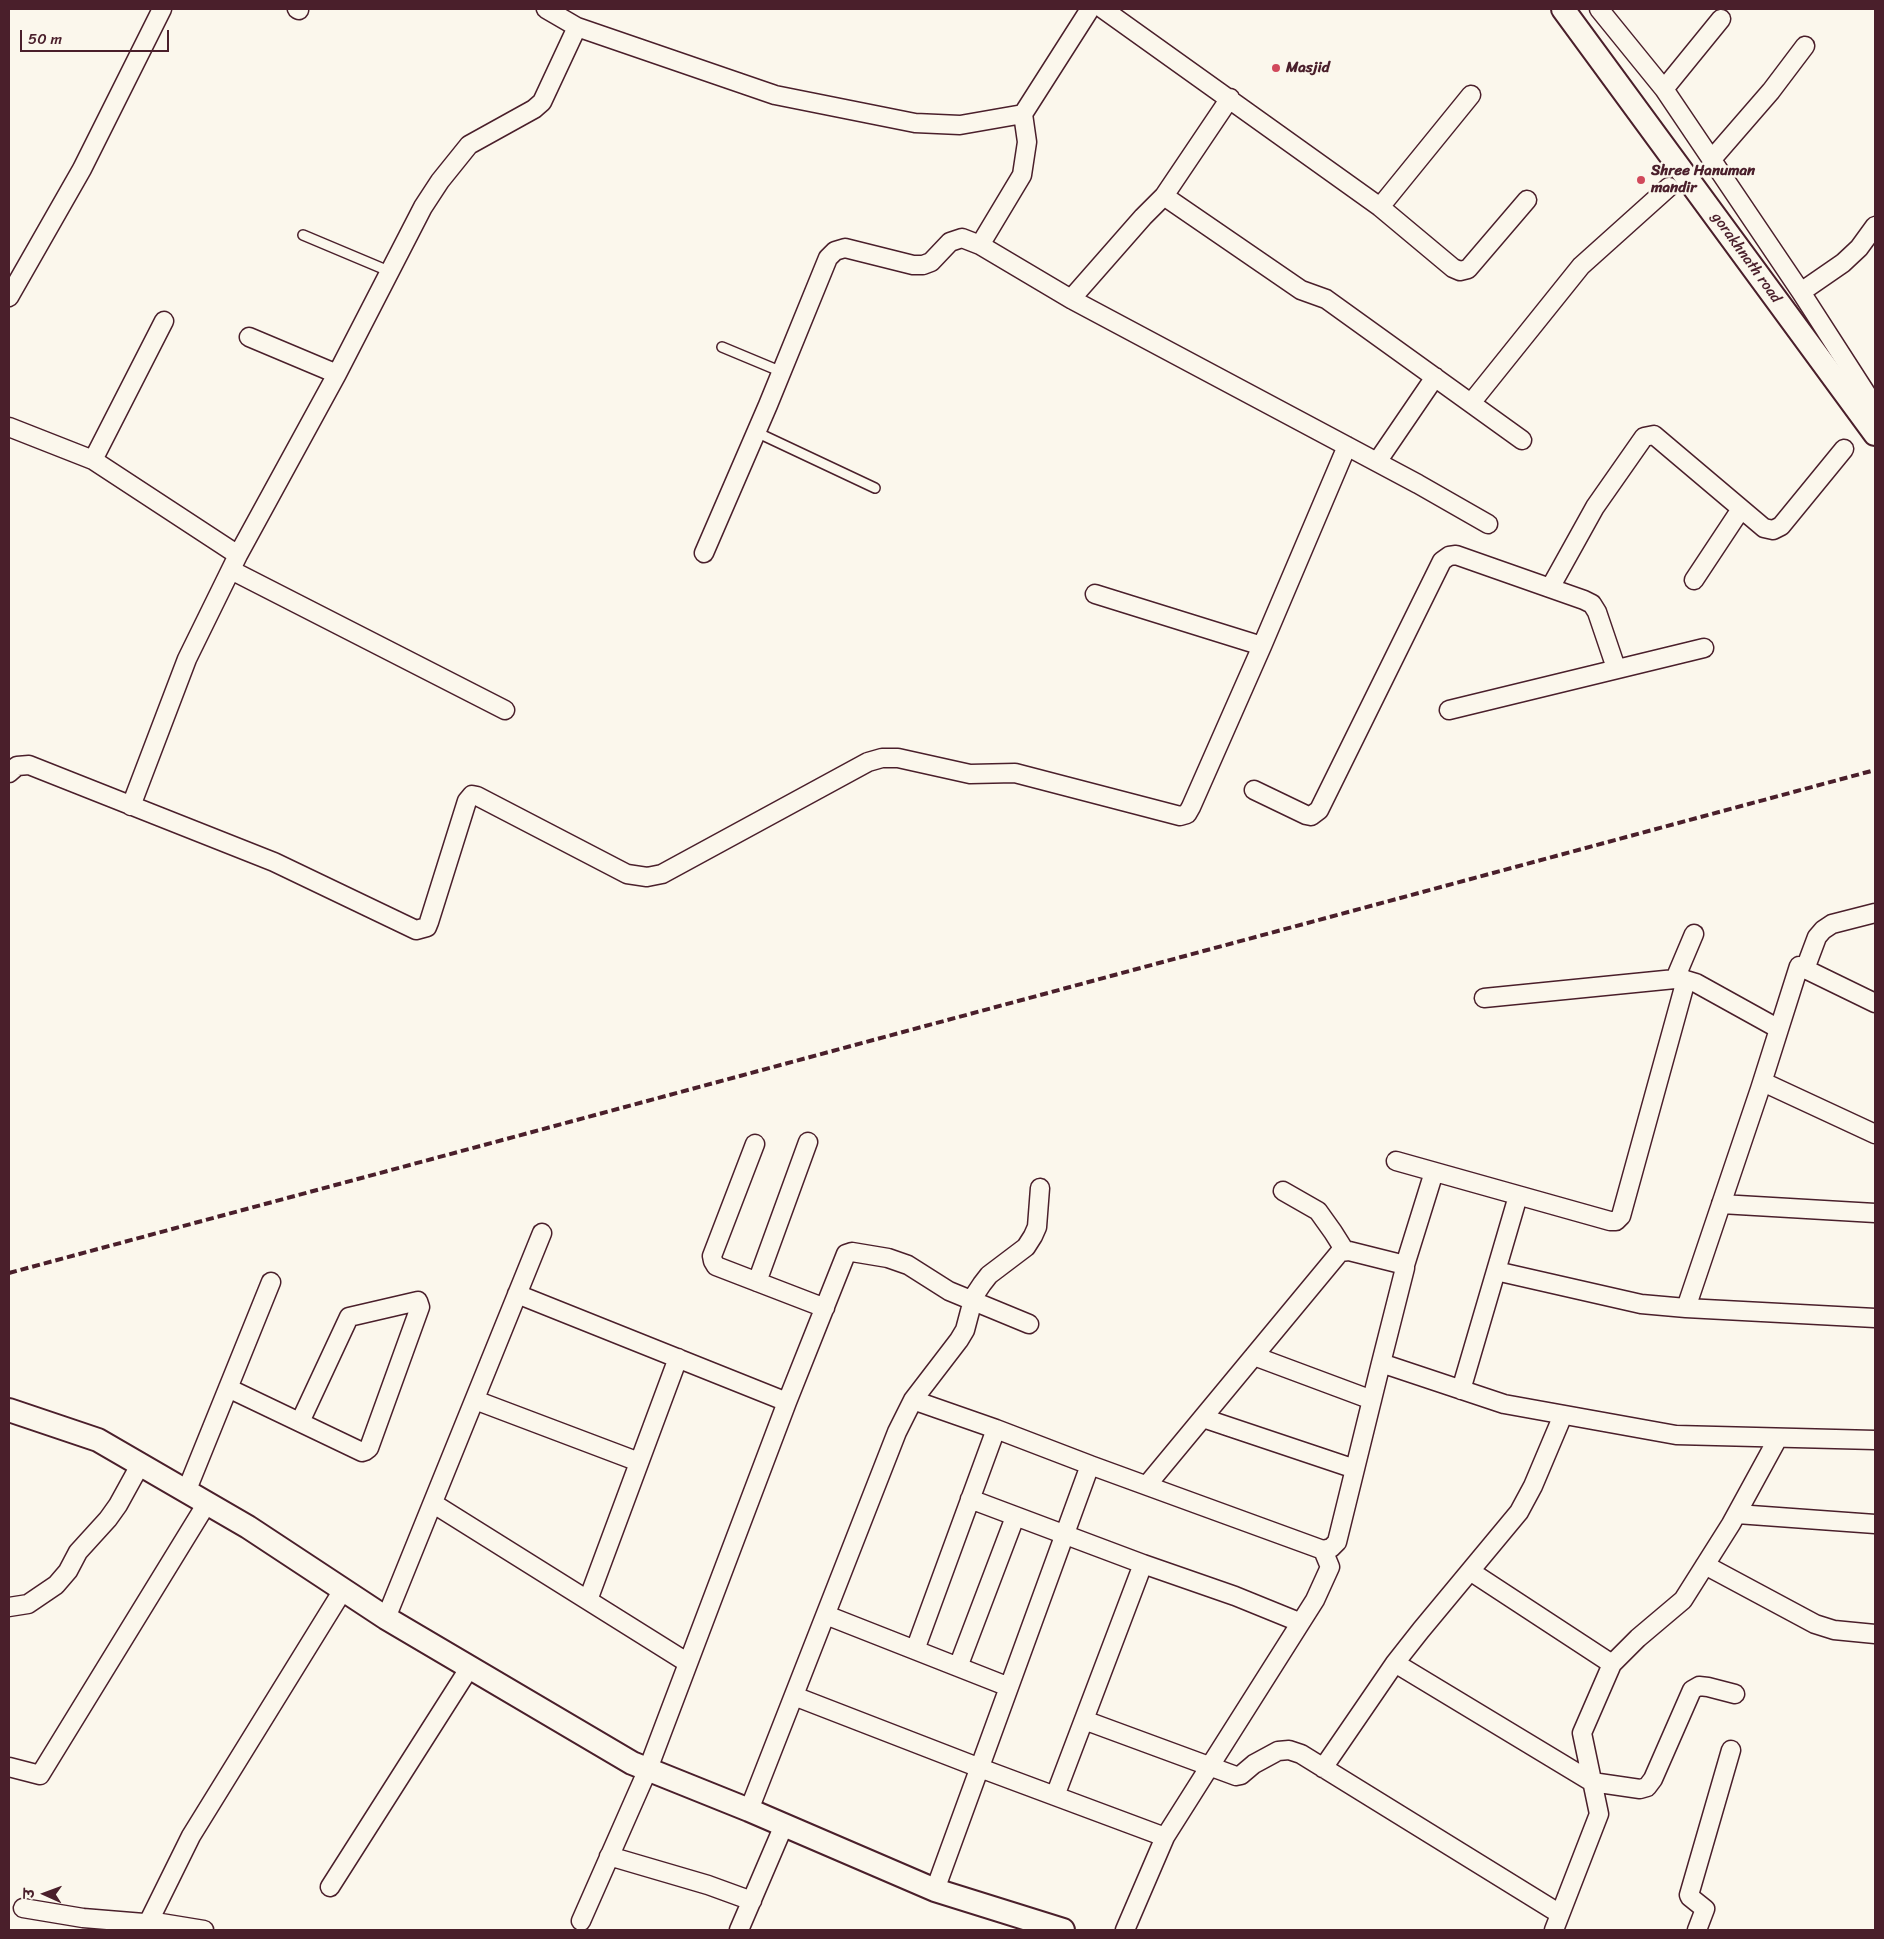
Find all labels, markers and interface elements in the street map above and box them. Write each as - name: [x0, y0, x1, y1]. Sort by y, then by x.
- scale bar: [22, 20, 171, 52]
- text: 50 m: [28, 26, 62, 52]
- place label: Masjid: [1286, 59, 1330, 77]
- marker: Masjid: [1270, 62, 1282, 74]
- place label: Shree Hanuman mandir: [1651, 162, 1755, 197]
- marker: Shree Hanuman mandir: [1635, 174, 1647, 186]
- street label: gorakhnath road: [1707, 209, 1785, 307]
- north arrow: [20, 1869, 70, 1919]
- text: उ: [17, 1888, 42, 1899]

